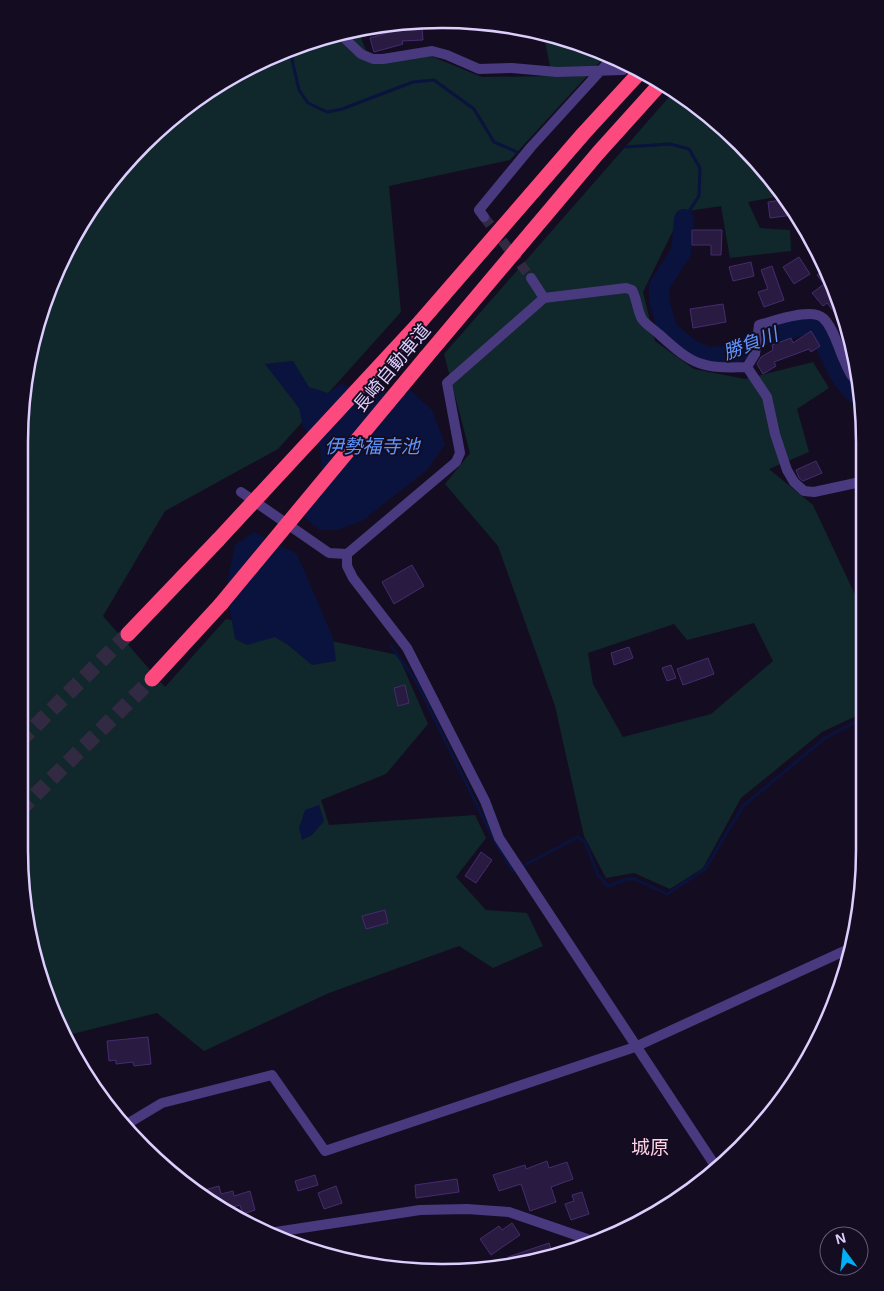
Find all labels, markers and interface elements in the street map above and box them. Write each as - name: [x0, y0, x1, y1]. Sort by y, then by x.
- street label: 長崎自動車道: [350, 320, 434, 416]
- water label: 勝負川: [720, 323, 782, 363]
- water label: 伊勢福寺池: [324, 436, 421, 457]
- district label: 城原: [631, 1137, 669, 1158]
- north arrow: [819, 1226, 869, 1276]
- text: N: [834, 1229, 848, 1247]

